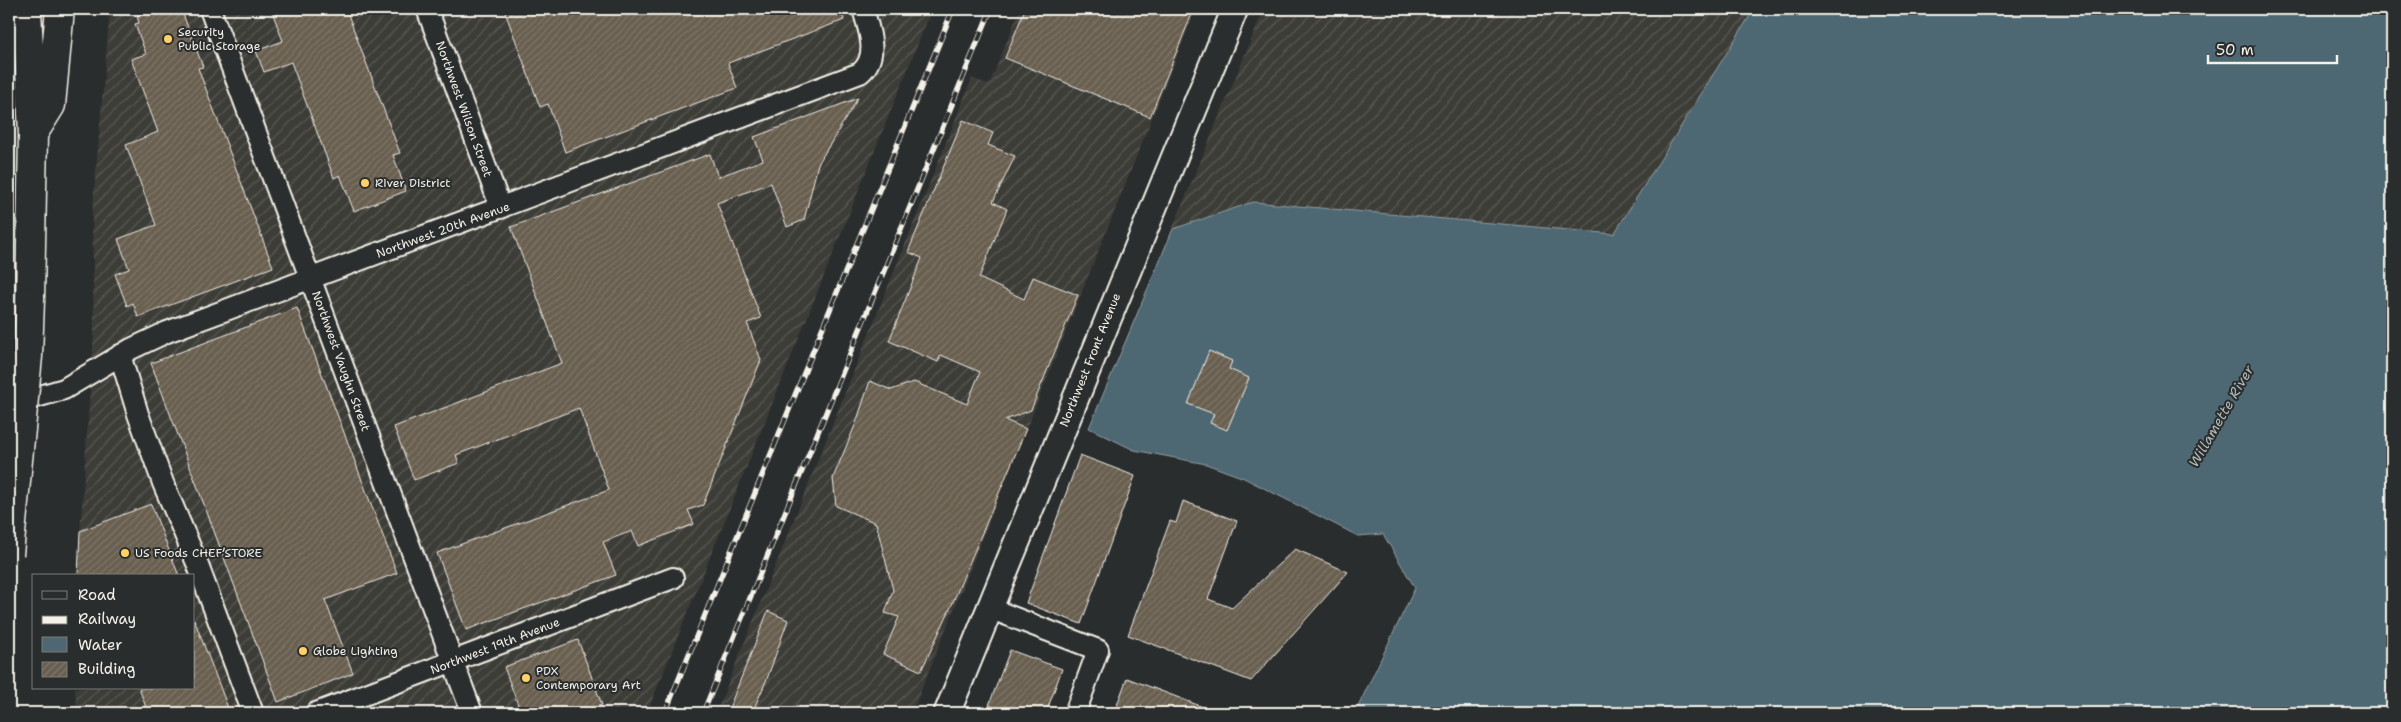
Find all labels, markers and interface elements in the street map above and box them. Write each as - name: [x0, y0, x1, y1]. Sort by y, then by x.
- place label: Security Public Storage: [178, 24, 261, 54]
- scale bar: [2208, 32, 2337, 64]
- marker: Security Public Storage: [162, 33, 174, 45]
- street label: Northwest Wilson Street: [432, 39, 496, 179]
- text: 50 m: [2216, 40, 2254, 60]
- place label: River District: [375, 175, 450, 191]
- marker: River District: [359, 177, 371, 189]
- street label: Northwest 20th Avenue: [374, 198, 512, 262]
- street label: Northwest Vaughn Street: [308, 289, 374, 433]
- street label: Northwest Front Avenue: [1056, 290, 1124, 429]
- water label: Willamette River: [2184, 361, 2258, 470]
- place label: US Foods CHEF’STORE: [135, 545, 262, 561]
- marker: US Foods CHEF’STORE: [119, 547, 131, 559]
- legend: [32, 574, 195, 690]
- text: Road: [78, 585, 116, 605]
- text: Railway: [78, 609, 136, 629]
- street label: Northwest 19th Avenue: [428, 614, 562, 678]
- text: Water: [78, 635, 122, 655]
- place label: Globe Lighting: [313, 643, 398, 659]
- marker: Globe Lighting: [297, 645, 309, 657]
- text: Building: [78, 659, 135, 679]
- place label: PDX Contemporary Art: [536, 663, 641, 693]
- marker: PDX Contemporary Art: [520, 672, 532, 684]

